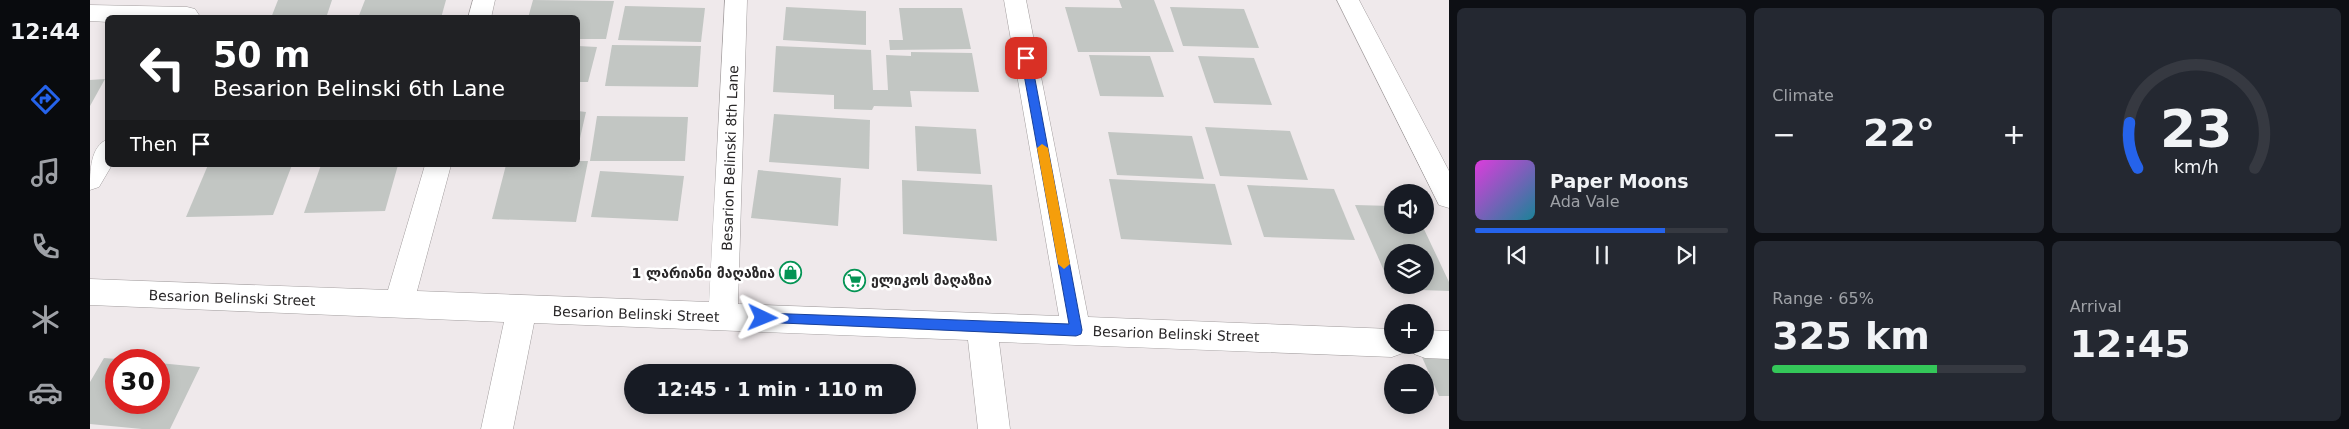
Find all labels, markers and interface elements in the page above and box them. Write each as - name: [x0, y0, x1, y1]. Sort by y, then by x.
- text: 12:44: [10, 19, 80, 44]
- icon: left: [130, 35, 195, 100]
- text: 50 m: [213, 35, 310, 75]
- pin: [1005, 37, 1047, 79]
- icon: arrive: [1012, 44, 1040, 72]
- street label: Besarion Belinski 8th Lane: [719, 65, 741, 251]
- text: Besarion Belinski 6th Lane: [213, 76, 505, 101]
- icon: directions: [28, 82, 63, 117]
- text: Climate: [1772, 86, 1834, 105]
- text: 23: [2160, 99, 2233, 159]
- text: 22°: [1863, 111, 1935, 155]
- text: −: [1772, 118, 1796, 151]
- text: +: [2002, 118, 2026, 151]
- icon: arrive: [187, 130, 215, 158]
- text: Then: [130, 133, 177, 155]
- icon: music: [28, 155, 63, 190]
- text: km/h: [2174, 156, 2219, 177]
- text: Paper Moons: [1550, 170, 1689, 192]
- map controls: [1384, 184, 1434, 414]
- button: sound: [1384, 184, 1434, 234]
- text: Ada Vale: [1550, 192, 1620, 211]
- icon: phone: [28, 229, 63, 264]
- icon: previous: [1503, 241, 1531, 269]
- icon: pause: [1588, 241, 1616, 269]
- icon: next: [1672, 241, 1700, 269]
- button: layers: [1384, 244, 1434, 294]
- shop icon: 1 ლარიანი მაღაზია: [779, 261, 803, 285]
- place label: 1 ლარიანი მაღაზია: [631, 265, 775, 281]
- supermarket icon: ელიკოს მაღაზია: [843, 268, 867, 292]
- place label: ელიკოს მაღაზია: [871, 272, 992, 288]
- street label: Besarion Belinski Street: [148, 287, 316, 309]
- text: Range · 65%: [1772, 289, 1874, 308]
- position arrow: [736, 291, 788, 343]
- text: Arrival: [2070, 297, 2122, 316]
- icon: climate: [28, 302, 63, 337]
- street label: Besarion Belinski Street: [552, 303, 720, 325]
- button: +: [1384, 304, 1434, 354]
- text: 325 km: [1772, 314, 1930, 358]
- text: 12:45: [2070, 322, 2191, 366]
- street label: Besarion Belinski Street: [1092, 323, 1260, 345]
- speed limit sign: 30: [105, 349, 170, 414]
- button: −: [1384, 364, 1434, 414]
- icon: car: [28, 375, 63, 410]
- text: 12:45 · 1 min · 110 m: [656, 378, 884, 400]

